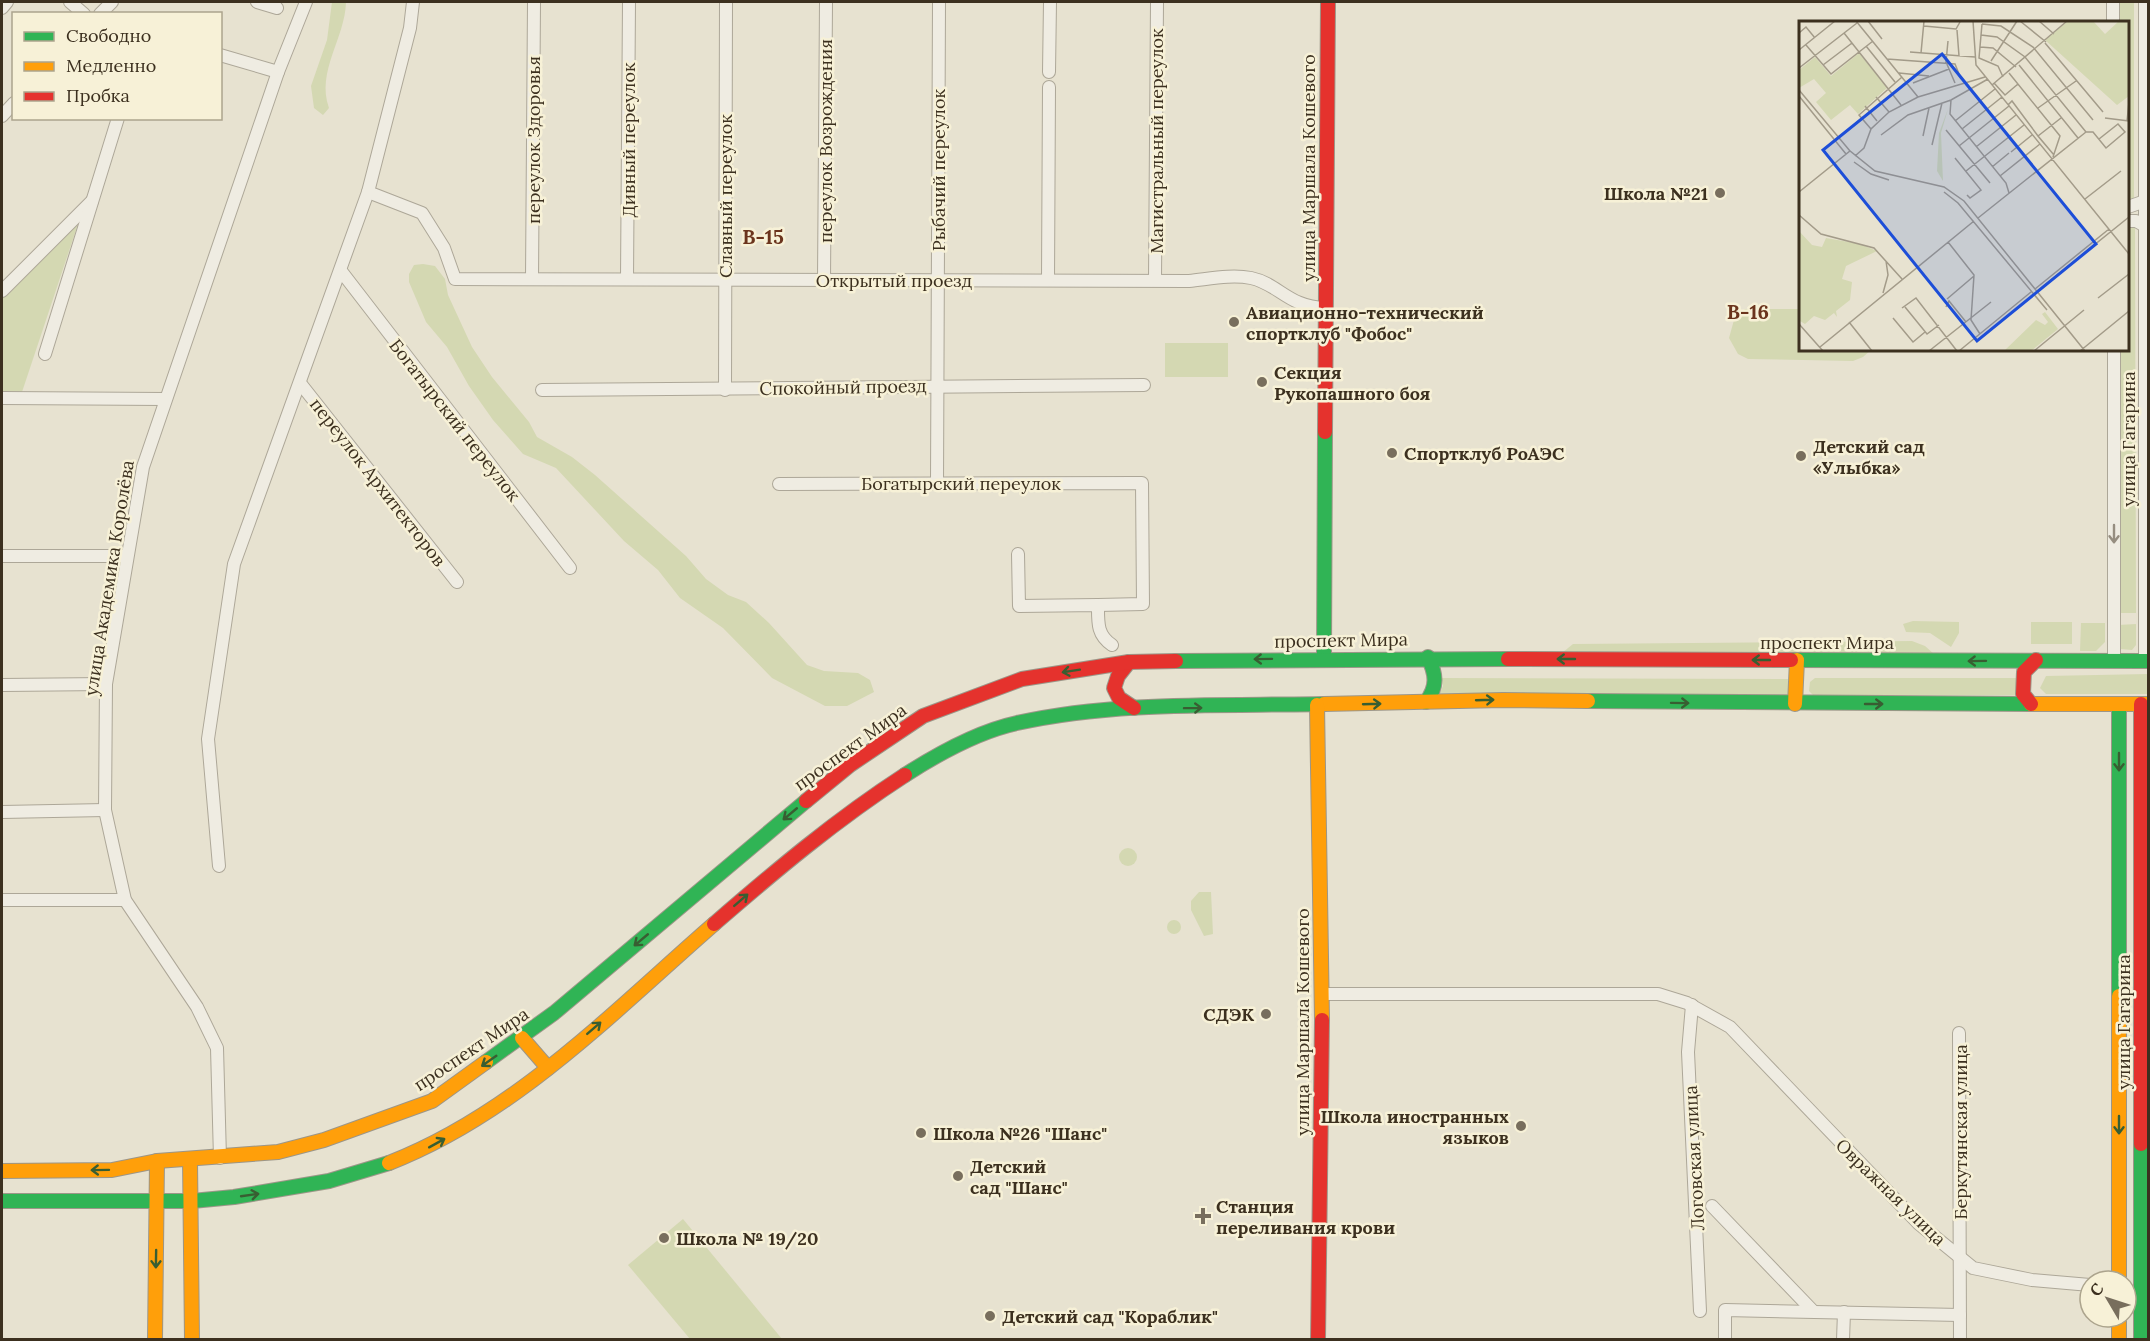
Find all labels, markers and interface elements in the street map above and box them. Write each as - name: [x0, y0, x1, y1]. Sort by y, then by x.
- legend: [12, 12, 222, 120]
- inset map: [1799, 21, 2129, 351]
- text: Свободно: [66, 24, 151, 47]
- street label: Магистральный переулок: [1145, 28, 1168, 254]
- street label: переулок Возрождения: [814, 39, 837, 243]
- text: Медленно: [66, 54, 156, 77]
- street label: улица Маршала Кошевого: [1297, 54, 1320, 282]
- street label: переулок Здоровья: [522, 56, 545, 224]
- street label: Дивный переулок: [617, 62, 640, 218]
- text: Пробка: [66, 84, 130, 107]
- street label: Рыбачий переулок: [927, 89, 950, 251]
- street label: Славный переулок: [714, 114, 737, 278]
- place label: Школа №21: [1604, 182, 1708, 205]
- marker: Школа №21: [1713, 186, 1727, 200]
- district label: В-15: [742, 224, 784, 249]
- street label: Открытый проезд: [816, 269, 972, 292]
- district label: В-16: [1727, 299, 1769, 324]
- place label: Авиационно-технический спортклуб "Фобос": [1246, 301, 1484, 345]
- marker: Авиационно-технический спортклуб "Фобос": [1227, 315, 1241, 329]
- street label: Богатырский переулок: [384, 334, 526, 506]
- place label: Секция Рукопашного боя: [1274, 361, 1431, 405]
- street label: улица Гагарина: [2117, 371, 2140, 507]
- street label: Спокойный проезд: [759, 374, 927, 400]
- marker: Секция Рукопашного боя: [1255, 375, 1269, 389]
- street label: переулок Архитекторов: [305, 393, 451, 571]
- place label: Детский сад «Улыбка»: [1813, 435, 1925, 479]
- place label: Спортклуб РоАЭС: [1404, 442, 1565, 465]
- marker: Спортклуб РоАЭС: [1385, 446, 1399, 460]
- marker: Детский сад «Улыбка»: [1794, 449, 1808, 463]
- street label: улица Академика Королёва: [79, 459, 139, 697]
- street label: Богатырский переулок: [861, 472, 1061, 495]
- one-way arrow: [2108, 523, 2120, 543]
- street label: проспект Мира: [1274, 627, 1408, 653]
- street label: проспект Мира: [1760, 631, 1894, 654]
- one-way arrow: [1253, 653, 1273, 665]
- one-way arrow: [1557, 653, 1577, 665]
- one-way arrow: [1752, 654, 1772, 666]
- one-way arrow: [1968, 655, 1988, 666]
- one-way arrow: [1062, 666, 1082, 677]
- one-way arrow: [1474, 695, 1494, 706]
- one-way arrow: [1669, 697, 1689, 708]
- street label: проспект Мира: [789, 698, 911, 796]
- one-way arrow: [1361, 698, 1381, 710]
- one-way arrow: [1864, 698, 1884, 710]
- one-way arrow: [1182, 702, 1202, 714]
- one-way arrow: [2113, 752, 2125, 772]
- one-way arrow: [782, 808, 798, 821]
- one-way arrow: [733, 893, 748, 907]
- street label: улица Маршала Кошевого: [1291, 908, 1314, 1136]
- one-way arrow: [634, 933, 649, 947]
- street label: улица Гагарина: [2112, 954, 2135, 1090]
- street label: проспект Мира: [409, 1002, 533, 1096]
- place label: СДЭК: [1203, 1003, 1254, 1026]
- marker: СДЭК: [1259, 1007, 1273, 1021]
- one-way arrow: [586, 1022, 602, 1035]
- street label: Беркутянская улица: [1949, 1044, 1972, 1220]
- one-way arrow: [481, 1055, 497, 1067]
- street label: Логовская улица: [1679, 1085, 1709, 1231]
- place label: Школа иностранных языков: [1320, 1105, 1509, 1149]
- one-way arrow: [2113, 1115, 2125, 1135]
- marker: Школа иностранных языков: [1514, 1119, 1528, 1133]
- place label: Школа №26 "Шанс": [933, 1122, 1107, 1145]
- marker: Школа №26 "Шанс": [914, 1126, 928, 1140]
- street label: Овражная улица: [1831, 1134, 1951, 1250]
- one-way arrow: [428, 1137, 445, 1149]
- place label: Детский сад "Шанс": [970, 1155, 1068, 1199]
- one-way arrow: [90, 1164, 110, 1176]
- marker: Детский сад "Шанс": [951, 1169, 965, 1183]
- one-way arrow: [239, 1189, 259, 1200]
- place label: Станция переливания крови: [1216, 1195, 1395, 1239]
- marker: Станция переливания крови: [1194, 1207, 1212, 1225]
- place label: Школа № 19/20: [676, 1227, 818, 1250]
- marker: Школа № 19/20: [657, 1231, 671, 1245]
- one-way arrow: [151, 1249, 162, 1269]
- north arrow: [2078, 1269, 2138, 1329]
- text: С: [2085, 1279, 2108, 1300]
- place label: Детский сад "Кораблик": [1002, 1305, 1218, 1328]
- marker: Детский сад "Кораблик": [983, 1309, 997, 1323]

